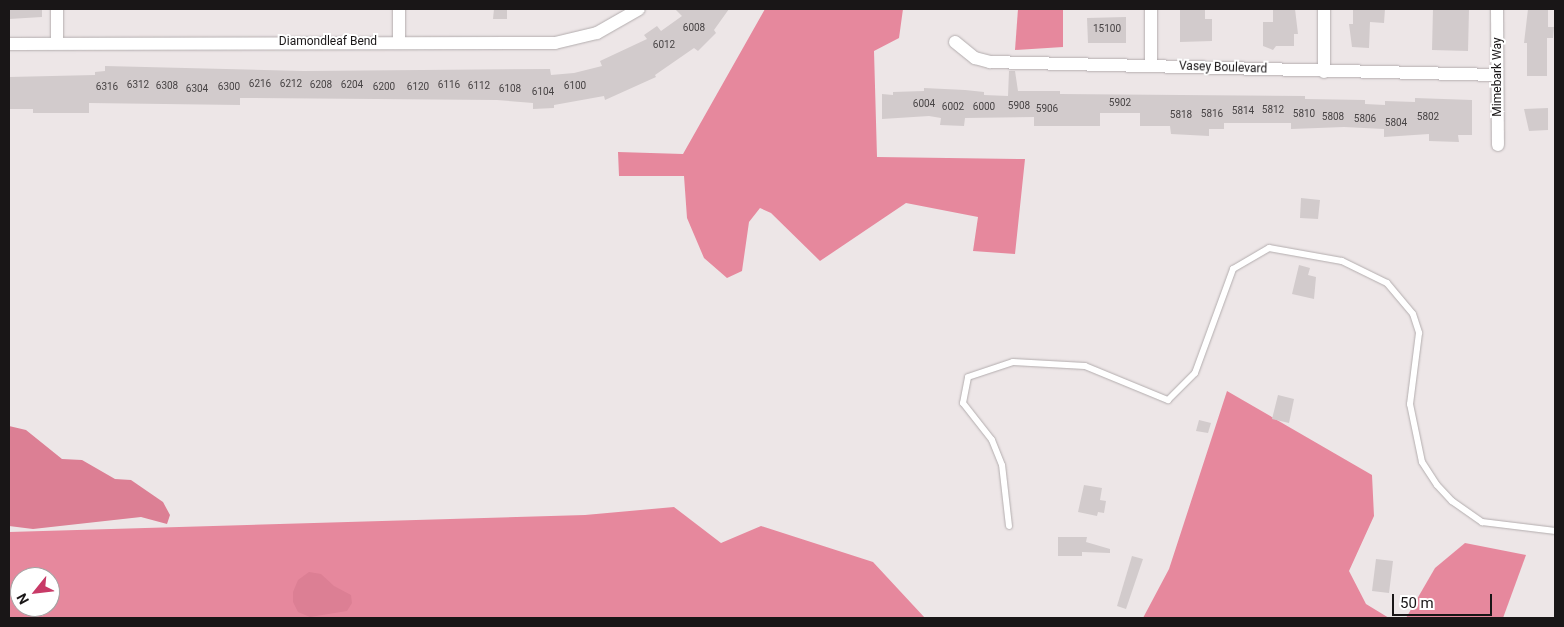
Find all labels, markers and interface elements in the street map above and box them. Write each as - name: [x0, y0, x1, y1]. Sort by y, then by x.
- house number: 6008: [683, 22, 705, 34]
- house number: 15100: [1093, 23, 1121, 35]
- street label: Diamondleaf Bend: [279, 35, 377, 49]
- street label: Mimebark Way: [1491, 37, 1505, 117]
- house number: 6012: [653, 39, 675, 51]
- street label: Vasey Boulevard: [1179, 59, 1267, 77]
- house number: 6216: [249, 78, 271, 90]
- house number: 6212: [280, 78, 302, 90]
- house number: 6312: [127, 79, 149, 91]
- house number: 6208: [310, 79, 332, 91]
- house number: 6204: [341, 79, 363, 91]
- house number: 6116: [438, 79, 460, 91]
- house number: 6308: [156, 80, 178, 92]
- house number: 6112: [468, 80, 490, 92]
- house number: 6100: [564, 80, 586, 92]
- house number: 6316: [96, 81, 118, 93]
- house number: 6300: [218, 81, 240, 93]
- house number: 6200: [373, 81, 395, 93]
- house number: 6120: [407, 81, 429, 93]
- house number: 6304: [186, 83, 208, 95]
- house number: 6108: [499, 83, 521, 95]
- house number: 6104: [532, 86, 554, 98]
- house number: 5902: [1109, 97, 1131, 109]
- house number: 6004: [913, 98, 935, 110]
- house number: 5908: [1008, 100, 1030, 112]
- house number: 6002: [942, 101, 964, 113]
- house number: 6000: [973, 101, 995, 113]
- house number: 5906: [1036, 103, 1058, 115]
- house number: 5812: [1262, 104, 1284, 116]
- house number: 5814: [1232, 105, 1254, 117]
- house number: 5816: [1201, 108, 1223, 120]
- house number: 5810: [1293, 108, 1315, 120]
- house number: 5818: [1170, 109, 1192, 121]
- house number: 5808: [1322, 111, 1344, 123]
- house number: 5802: [1417, 111, 1439, 123]
- house number: 5806: [1354, 113, 1376, 125]
- house number: 5804: [1385, 117, 1407, 129]
- north arrow: [10, 567, 60, 617]
- scale bar: [1394, 584, 1494, 616]
- text: N: [13, 591, 32, 607]
- text: 50 m: [1400, 594, 1434, 612]

